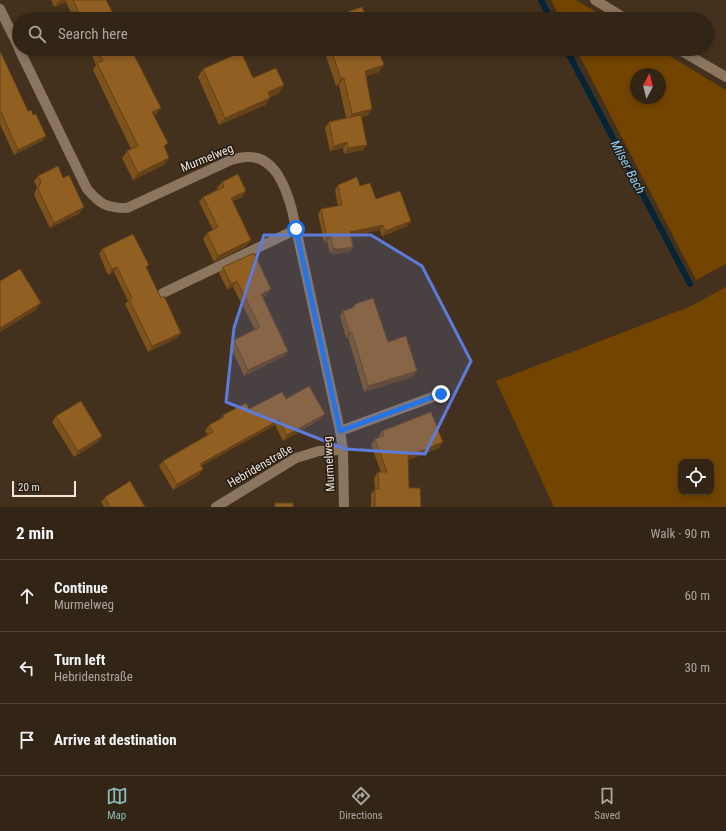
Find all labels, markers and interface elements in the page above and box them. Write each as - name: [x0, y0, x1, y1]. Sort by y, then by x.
- search box: [12, 12, 714, 56]
- icon: search: [26, 23, 48, 45]
- text: Search here: [58, 25, 128, 43]
- north arrow: [630, 68, 666, 104]
- water label: Milser Bach: [608, 138, 648, 196]
- street label: Murmelweg: [179, 141, 235, 175]
- route start: [287, 220, 305, 238]
- route end: [432, 385, 450, 403]
- street label: Murmelweg: [321, 436, 337, 492]
- street label: Hebridenstraße: [225, 442, 295, 490]
- map controls: [678, 459, 714, 495]
- button: locate: [678, 459, 714, 495]
- scale bar: [12, 479, 76, 498]
- text: 20 m: [18, 481, 40, 494]
- text: 2 min: [16, 523, 54, 543]
- text: Walk · 90 m: [650, 526, 710, 541]
- text: Continue: [54, 579, 108, 597]
- icon: ahead: [16, 585, 38, 607]
- text: 60 m: [684, 588, 710, 603]
- text: Murmelweg: [54, 597, 114, 612]
- text: Turn left: [54, 651, 105, 669]
- icon: left: [16, 657, 38, 679]
- text: 30 m: [684, 660, 710, 675]
- text: Hebridenstraße: [54, 669, 133, 684]
- icon: arrive: [16, 729, 38, 751]
- text: Arrive at destination: [54, 731, 177, 749]
- tab: Map: [106, 785, 128, 822]
- tab: Directions: [339, 785, 383, 822]
- tab: Saved: [594, 785, 620, 822]

